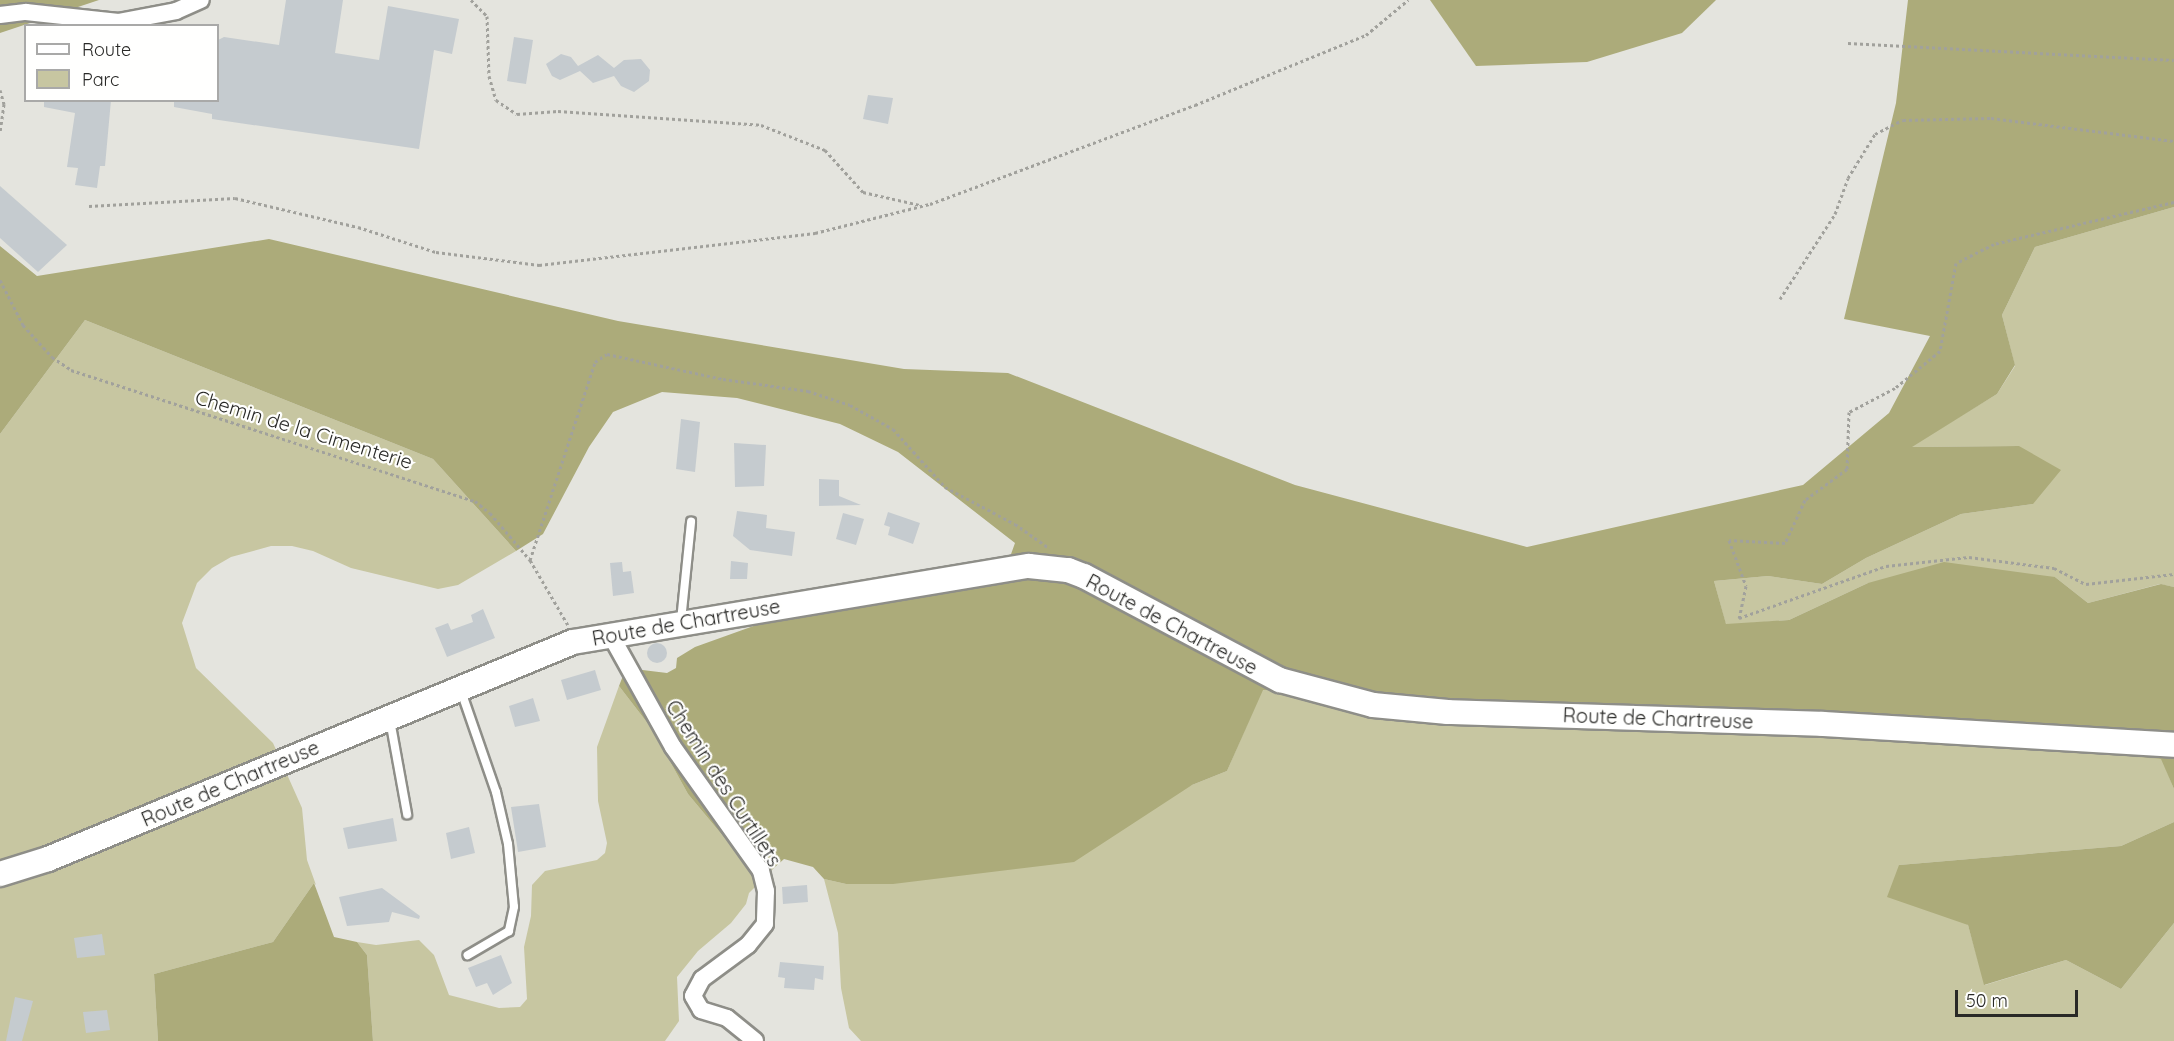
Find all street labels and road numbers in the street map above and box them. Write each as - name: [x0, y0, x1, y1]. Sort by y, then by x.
- street label: Chemin de la Cimenterie: [192, 384, 416, 474]
- street label: Route de Chartreuse: [1082, 569, 1262, 679]
- street label: Route de Chartreuse: [590, 594, 782, 650]
- street label: Chemin des Curtillets: [661, 695, 787, 871]
- street label: Route de Chartreuse: [1562, 703, 1754, 733]
- street label: Route de Chartreuse: [138, 735, 322, 831]

